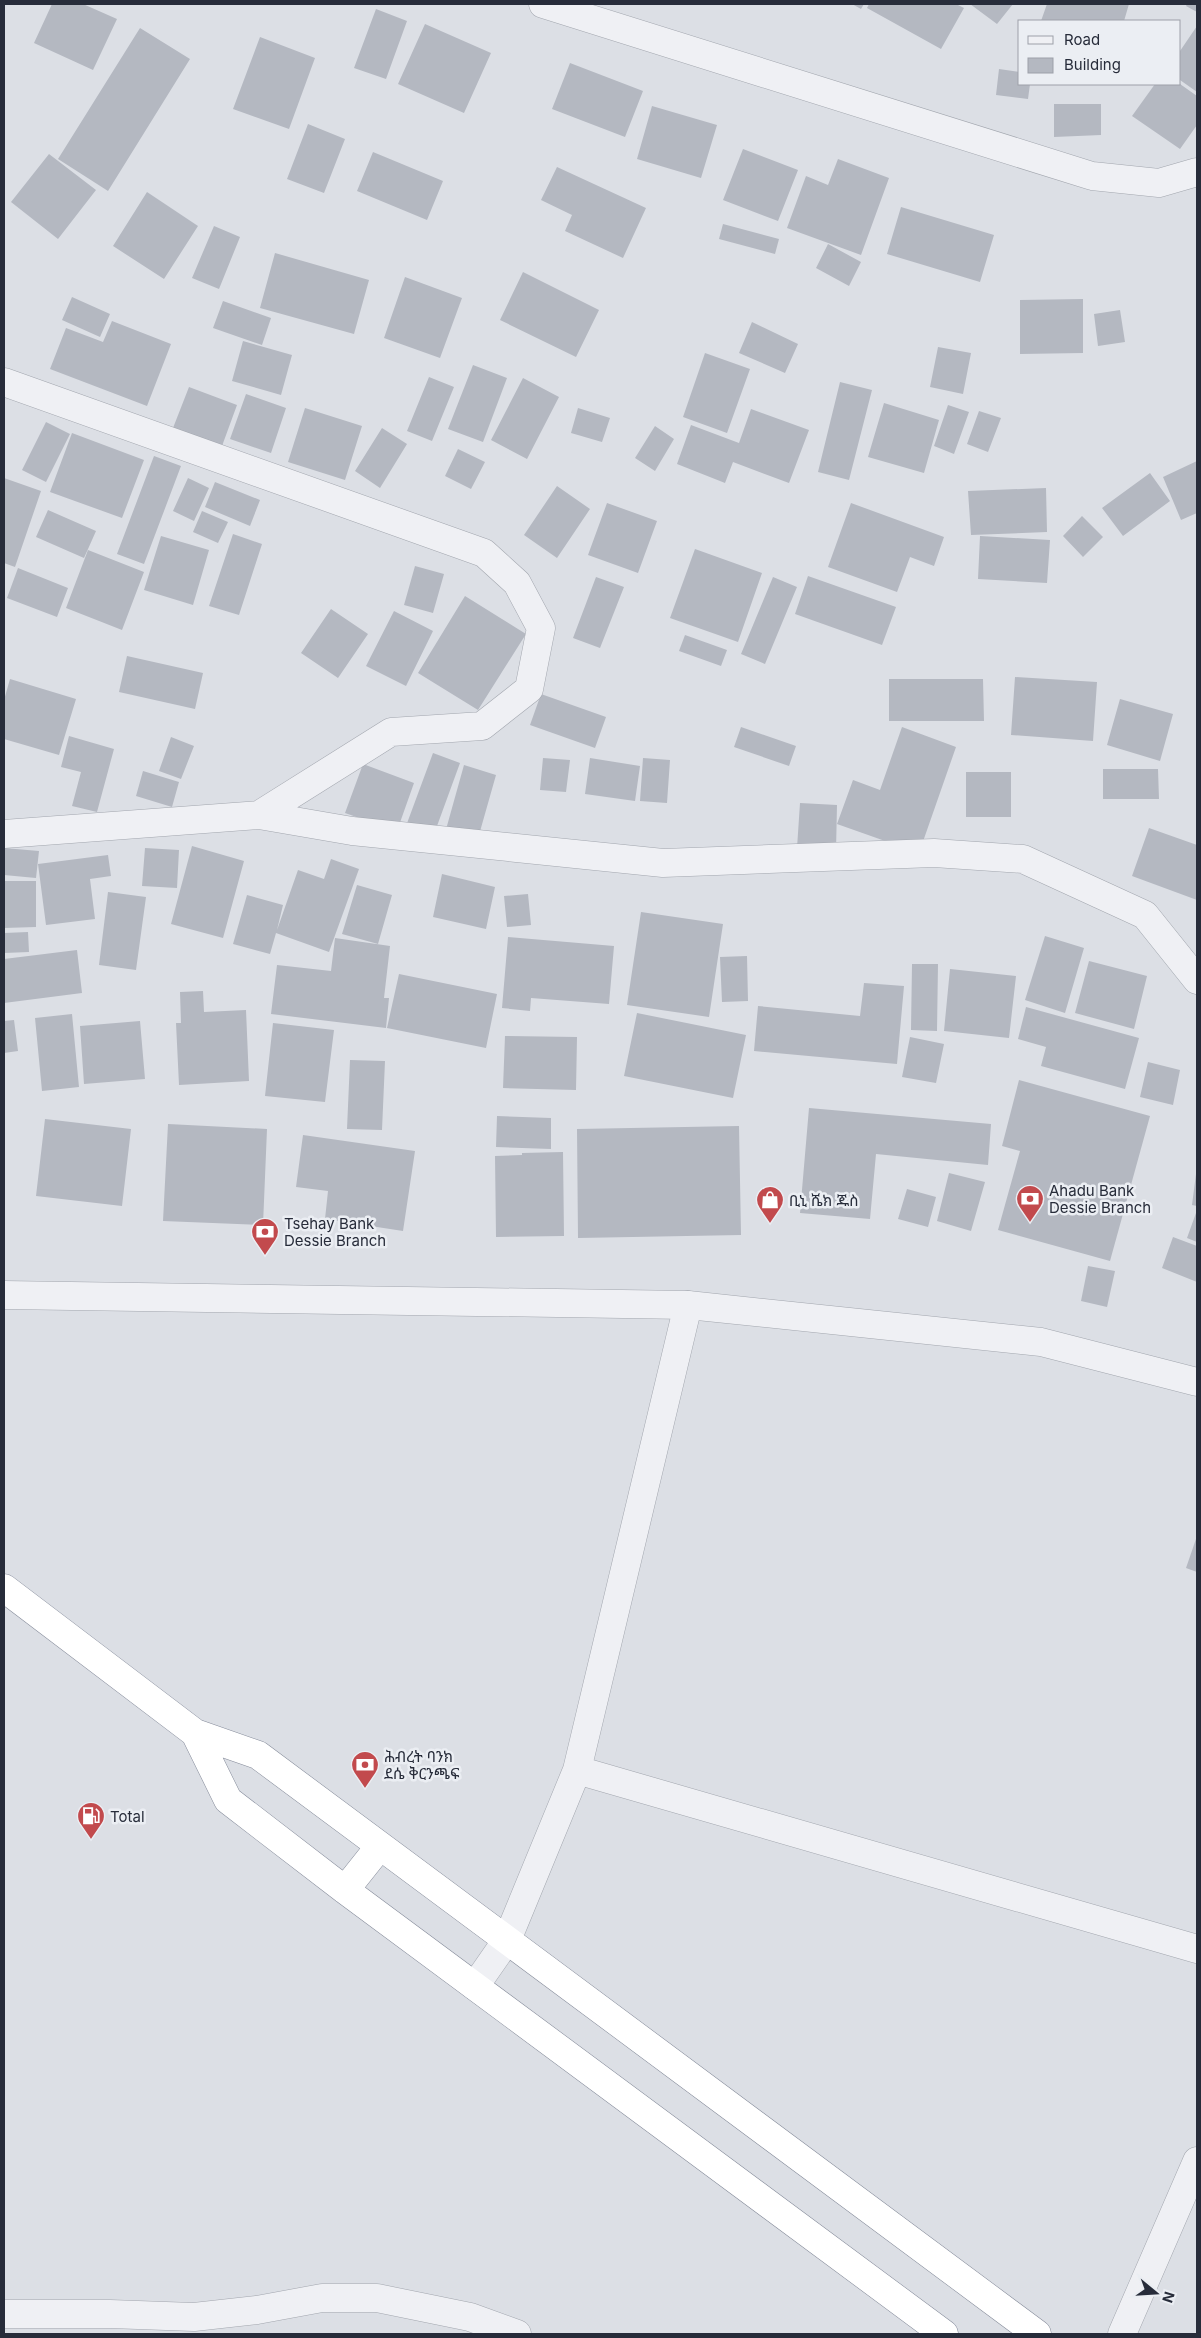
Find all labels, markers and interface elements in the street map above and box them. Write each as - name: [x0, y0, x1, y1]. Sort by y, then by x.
- legend: [1018, 20, 1181, 85]
- text: Road: [1064, 30, 1100, 49]
- text: Building: [1064, 55, 1121, 74]
- place label: Ahadu Bank Dessie Branch: [1049, 1181, 1151, 1217]
- bank icon: Ahadu Bank Dessie Branch: [1015, 1184, 1045, 1223]
- shop icon: ቢኒ ሼክ ጁስ: [755, 1185, 785, 1224]
- place label: ቢኒ ሼክ ጁስ: [789, 1191, 859, 1210]
- place label: Tsehay Bank Dessie Branch: [284, 1214, 386, 1250]
- bank icon: Tsehay Bank Dessie Branch: [250, 1217, 280, 1256]
- place label: ሕብረት ባንክ ደሴ ቅርንጫፍ: [384, 1747, 460, 1783]
- bank icon: ሕብረት ባንክ ደሴ ቅርንጫፍ: [350, 1750, 380, 1789]
- fuel station icon: Total: [76, 1801, 106, 1840]
- place label: Total: [110, 1807, 145, 1826]
- north arrow: [1131, 2268, 1181, 2318]
- text: N: [1159, 2289, 1179, 2305]

